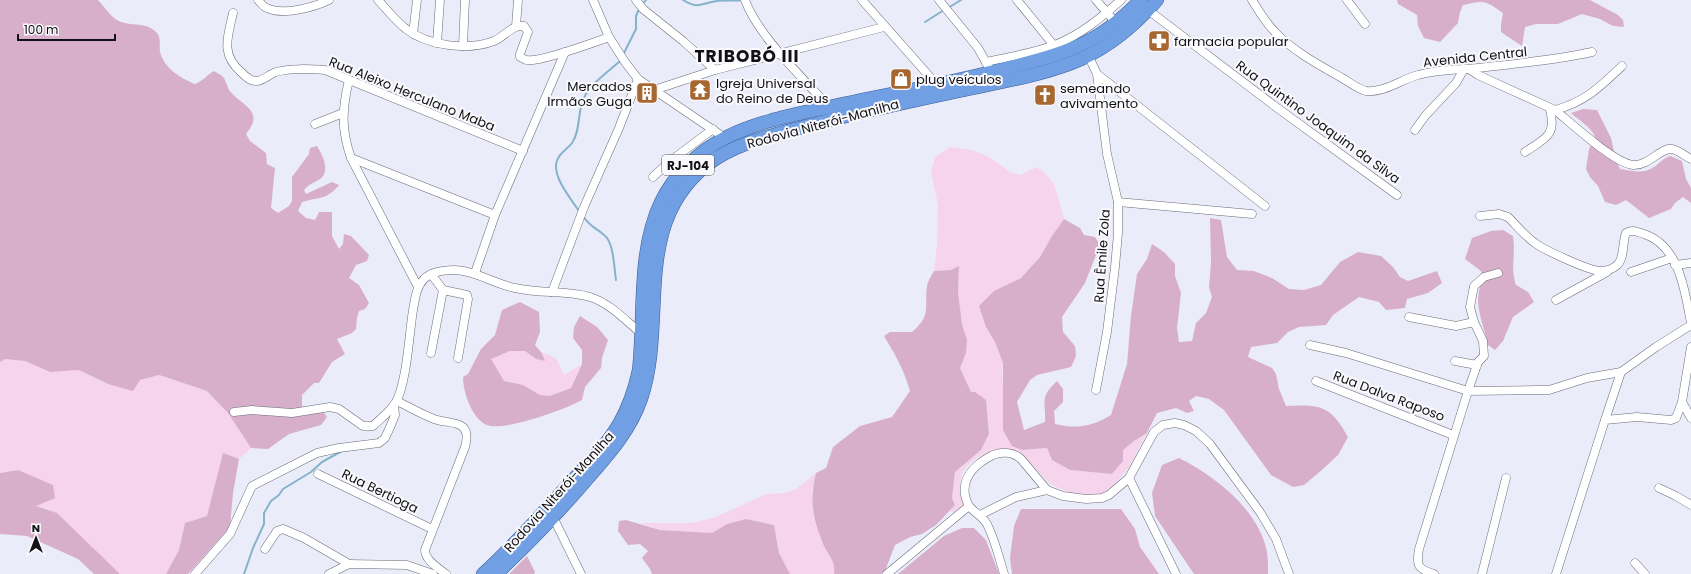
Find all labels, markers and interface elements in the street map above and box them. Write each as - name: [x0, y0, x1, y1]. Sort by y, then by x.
- scale bar: [18, 16, 115, 42]
- text: 100 m: [24, 21, 58, 38]
- pharmacy icon: farmacia popular: [1146, 28, 1172, 54]
- place label: farmacia popular: [1174, 32, 1289, 51]
- street label: Avenida Central: [1422, 42, 1528, 72]
- district label: TRIBOBÓ III: [695, 44, 799, 68]
- street label: Rua Aleixo Herculano Maba: [326, 52, 498, 136]
- street label: Rua Quintino Joaquim da Silva: [1232, 56, 1404, 188]
- shop icon: plug veículos: [888, 66, 914, 92]
- place label: plug veículos: [916, 70, 1002, 89]
- place label: Igreja Universal do Reino de Deus: [716, 74, 829, 108]
- place label: Mercados Irmãos Guga: [547, 77, 632, 111]
- temple icon: Igreja Universal do Reino de Deus: [687, 77, 713, 103]
- place label: semeando avivamento: [1060, 79, 1138, 113]
- building icon: Mercados Irmãos Guga: [634, 80, 660, 106]
- church icon: semeando avivamento: [1032, 82, 1058, 108]
- street label: Rodovia Niterói-Manilha: [745, 95, 901, 153]
- road number: RJ-104: [662, 155, 714, 175]
- street label: Rua Êmile Zola: [1089, 209, 1115, 303]
- street label: Rua Dalva Raposo: [1330, 366, 1448, 426]
- street label: Rodovia Niterói-Manilha: [500, 427, 618, 557]
- street label: Rua Bertioga: [338, 464, 422, 518]
- north arrow: [16, 518, 56, 558]
- text: N: [32, 520, 40, 536]

